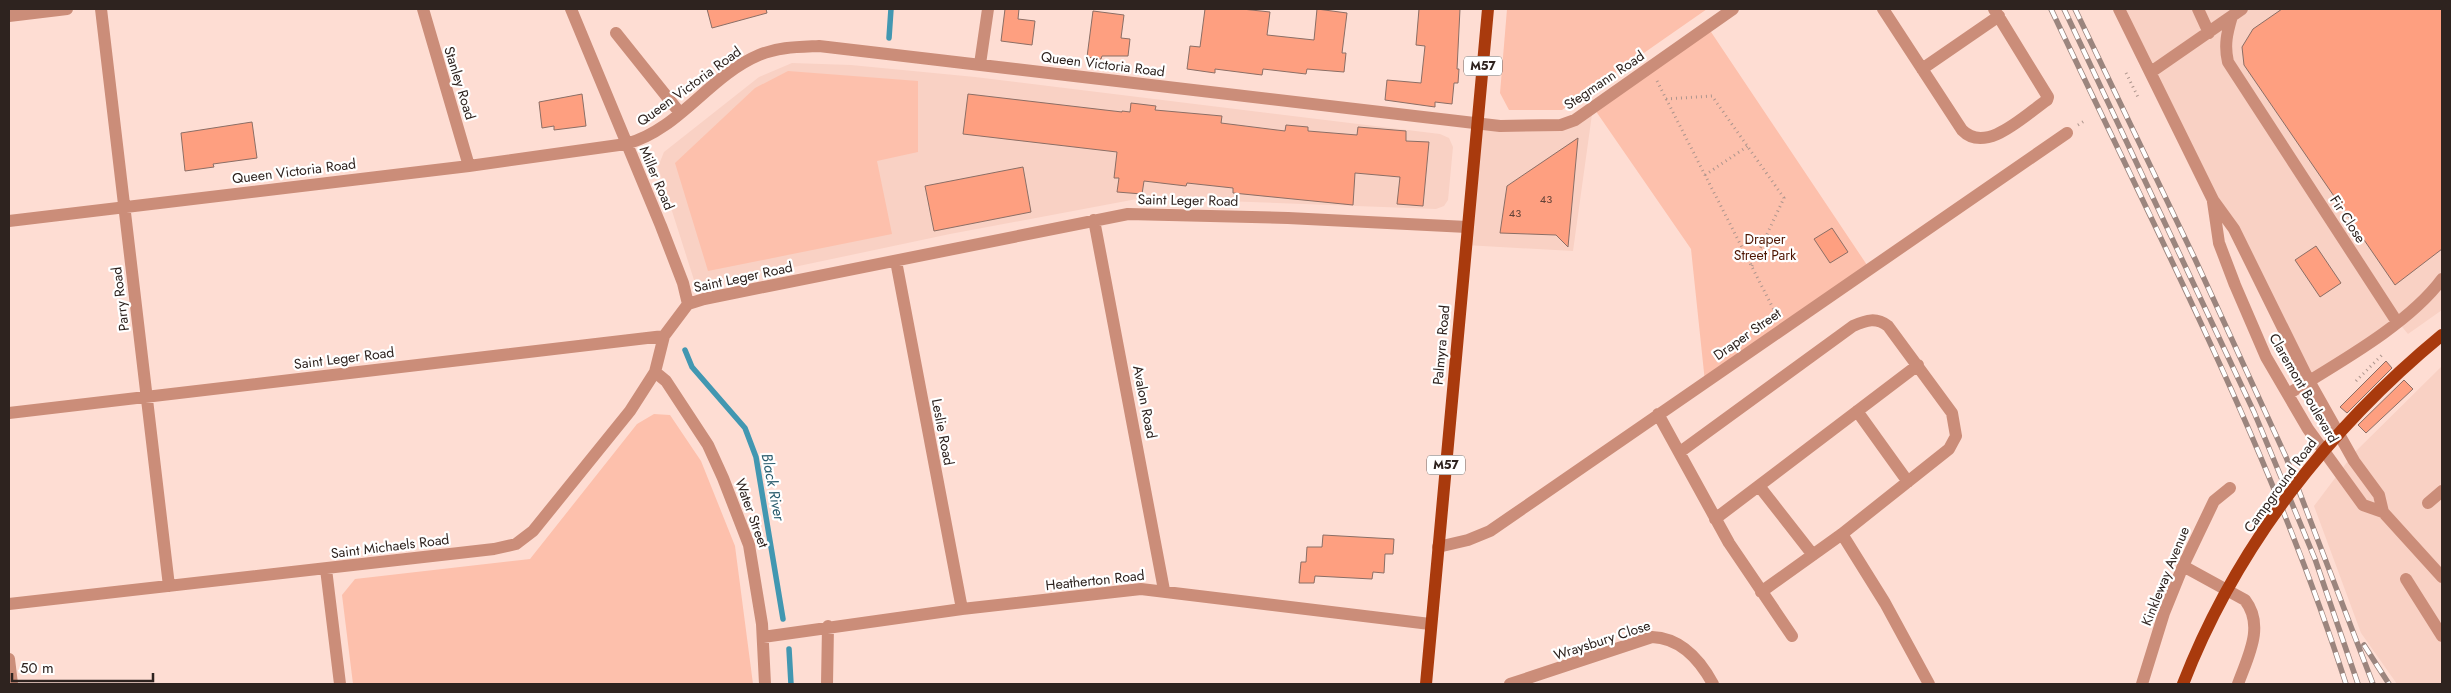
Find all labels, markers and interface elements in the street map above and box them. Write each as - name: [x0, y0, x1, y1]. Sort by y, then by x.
- street label: Queen Victoria Road: [633, 41, 745, 131]
- street label: Stanley Road: [439, 44, 481, 122]
- street label: Queen Victoria Road: [1040, 46, 1166, 82]
- street label: Stegmann Road: [1560, 46, 1648, 114]
- road number: M57: [1464, 56, 1502, 76]
- street label: Miller Road: [635, 143, 679, 213]
- street label: Queen Victoria Road: [231, 153, 357, 189]
- street label: Saint Leger Road: [1137, 189, 1239, 211]
- house number: 43: [1540, 191, 1552, 207]
- street label: Fir Close: [2325, 191, 2371, 247]
- house number: 43: [1509, 205, 1521, 221]
- park label: Draper Street Park: [1734, 229, 1797, 265]
- street label: Saint Leger Road: [692, 257, 794, 297]
- street label: Parry Road: [106, 266, 134, 332]
- street label: Draper Street: [1709, 303, 1785, 365]
- street label: Palmyra Road: [1428, 304, 1454, 386]
- street label: Claremont Boulevard: [2264, 330, 2344, 446]
- street label: Saint Leger Road: [293, 342, 395, 374]
- street label: Avalon Road: [1128, 364, 1162, 440]
- street label: Leslie Road: [927, 397, 959, 467]
- street label: Campground Road: [2239, 434, 2321, 536]
- water label: Black River: [756, 451, 790, 524]
- road number: M57: [1427, 456, 1465, 474]
- street label: Water Street: [730, 476, 774, 551]
- street label: Kinkleway Avenue: [2136, 523, 2194, 629]
- street label: Saint Michaels Road: [330, 529, 450, 563]
- street label: Heatherton Road: [1045, 565, 1145, 595]
- street label: Wraysbury Close: [1551, 615, 1653, 665]
- scale bar: [12, 650, 154, 682]
- text: 50 m: [20, 657, 54, 679]

